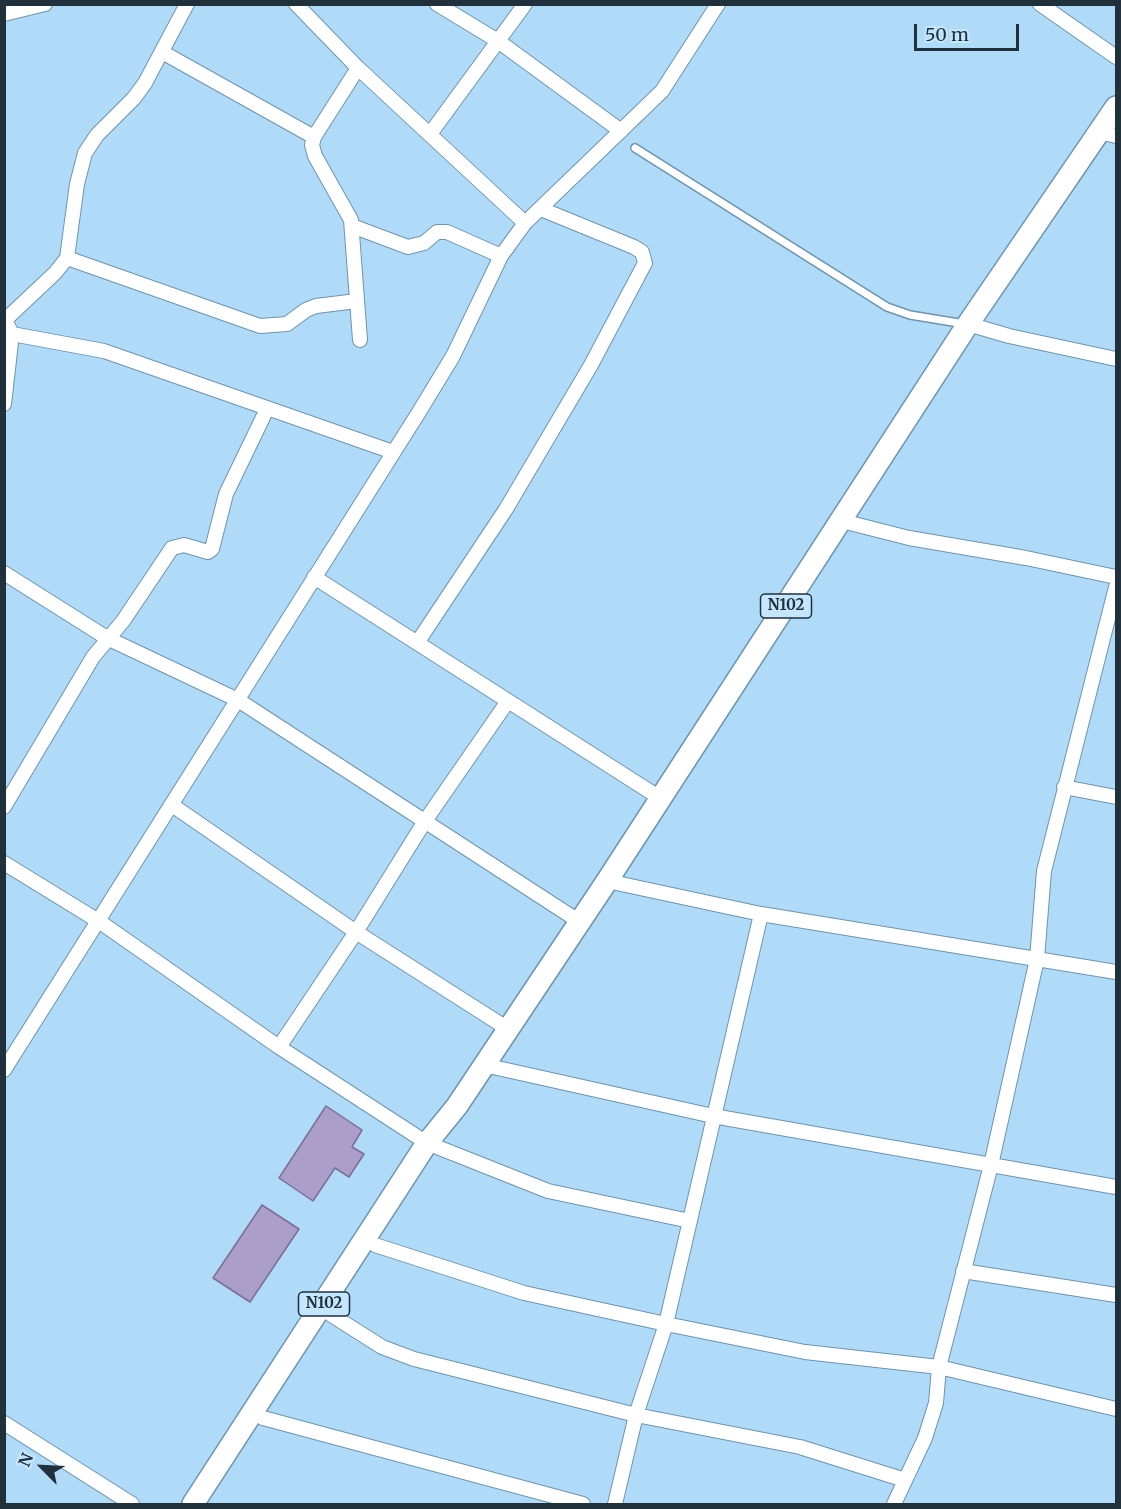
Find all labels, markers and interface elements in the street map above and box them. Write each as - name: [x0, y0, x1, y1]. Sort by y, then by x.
- scale bar: [917, 12, 1022, 50]
- text: 50 m: [925, 23, 969, 46]
- road number: N102: [760, 594, 812, 618]
- road number: N102: [298, 1292, 350, 1316]
- north arrow: [12, 1437, 72, 1497]
- text: N: [14, 1450, 37, 1470]

